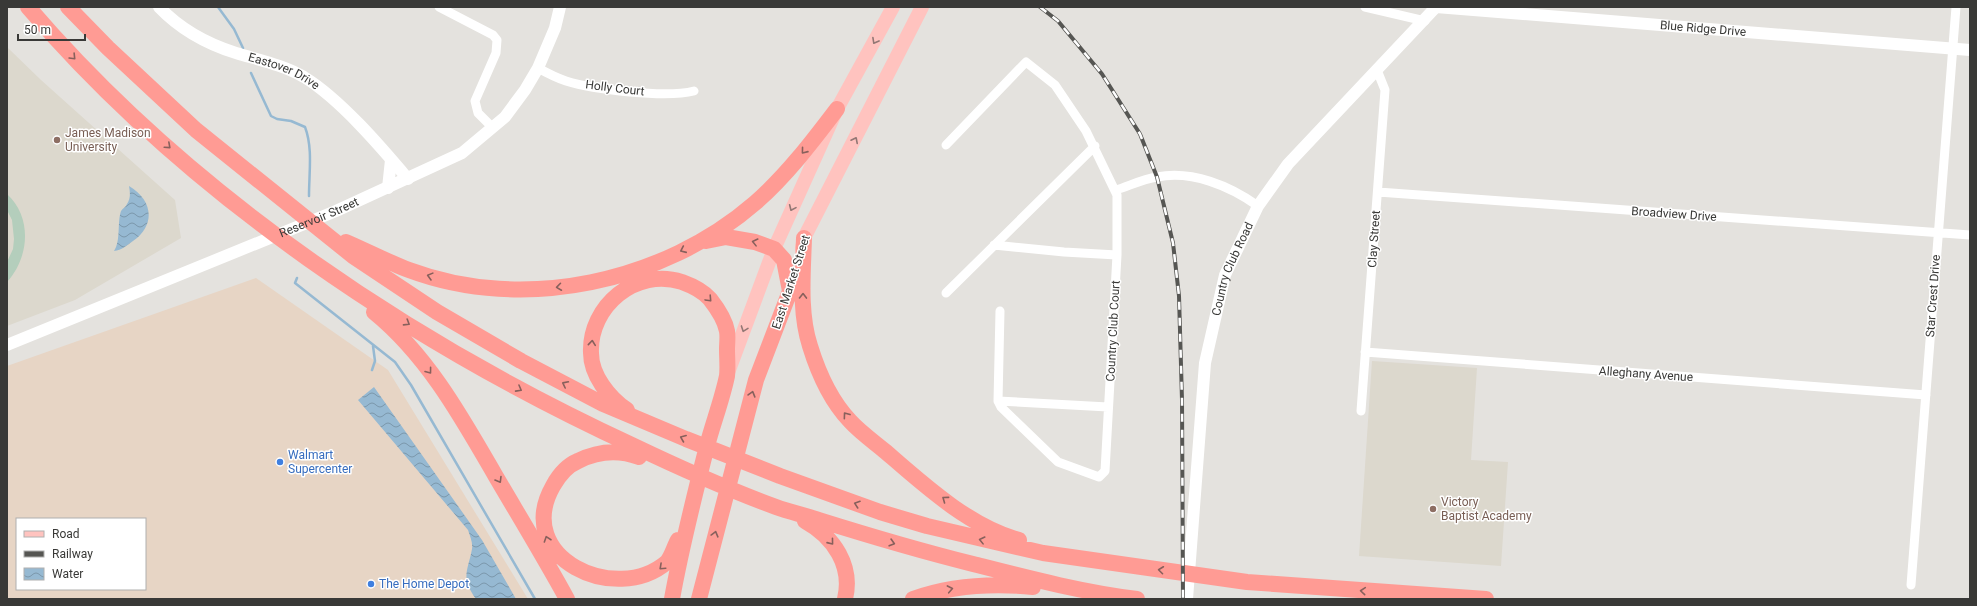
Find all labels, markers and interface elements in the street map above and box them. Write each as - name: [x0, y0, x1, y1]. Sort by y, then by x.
- scale bar: [18, 16, 85, 42]
- street label: Blue Ridge Drive: [1659, 18, 1747, 39]
- text: 50 m: [24, 23, 51, 37]
- one-way arrow: [872, 37, 879, 44]
- street label: Eastover Drive: [247, 50, 322, 92]
- one-way arrow: [69, 52, 76, 60]
- street label: Holly Court: [585, 77, 645, 99]
- place label: James Madison University: [65, 126, 151, 154]
- marker: James Madison University: [52, 135, 62, 145]
- one-way arrow: [850, 136, 857, 144]
- one-way arrow: [163, 141, 171, 149]
- one-way arrow: [801, 146, 808, 153]
- street label: Reservoir Street: [277, 195, 361, 240]
- one-way arrow: [789, 204, 797, 211]
- street label: Broadview Drive: [1631, 204, 1717, 224]
- street label: Clay Street: [1365, 210, 1383, 268]
- street label: Country Club Road: [1209, 220, 1256, 317]
- street label: East Market Street: [769, 233, 813, 331]
- one-way arrow: [752, 239, 758, 247]
- one-way arrow: [679, 245, 687, 253]
- street label: Star Crest Drive: [1923, 254, 1943, 338]
- one-way arrow: [427, 272, 434, 281]
- street label: Country Club Court: [1103, 280, 1123, 382]
- one-way arrow: [556, 282, 562, 291]
- one-way arrow: [799, 293, 807, 299]
- one-way arrow: [704, 294, 711, 302]
- one-way arrow: [403, 319, 410, 326]
- one-way arrow: [741, 325, 749, 332]
- one-way arrow: [587, 340, 596, 346]
- street label: Alleghany Avenue: [1598, 364, 1694, 384]
- one-way arrow: [425, 366, 432, 373]
- one-way arrow: [562, 382, 569, 389]
- one-way arrow: [515, 385, 522, 392]
- one-way arrow: [747, 391, 756, 398]
- one-way arrow: [844, 413, 851, 420]
- one-way arrow: [680, 435, 688, 443]
- place label: Walmart Supercenter: [288, 448, 352, 476]
- marker: Walmart Supercenter: [275, 457, 285, 467]
- one-way arrow: [494, 476, 501, 484]
- place label: Victory Baptist Academy: [1441, 495, 1532, 523]
- one-way arrow: [942, 496, 949, 504]
- one-way arrow: [854, 500, 861, 509]
- marker: Victory Baptist Academy: [1428, 504, 1438, 514]
- legend: [16, 518, 146, 590]
- text: Road: [52, 527, 80, 541]
- one-way arrow: [710, 531, 719, 538]
- one-way arrow: [544, 535, 552, 542]
- one-way arrow: [979, 536, 985, 544]
- one-way arrow: [826, 537, 833, 544]
- one-way arrow: [889, 538, 896, 547]
- text: Railway: [52, 547, 93, 561]
- one-way arrow: [659, 562, 667, 570]
- one-way arrow: [1158, 566, 1164, 575]
- text: Water: [52, 567, 83, 581]
- place label: The Home Depot: [379, 577, 469, 591]
- marker: The Home Depot: [366, 579, 376, 589]
- one-way arrow: [947, 585, 953, 594]
- one-way arrow: [1360, 586, 1366, 595]

